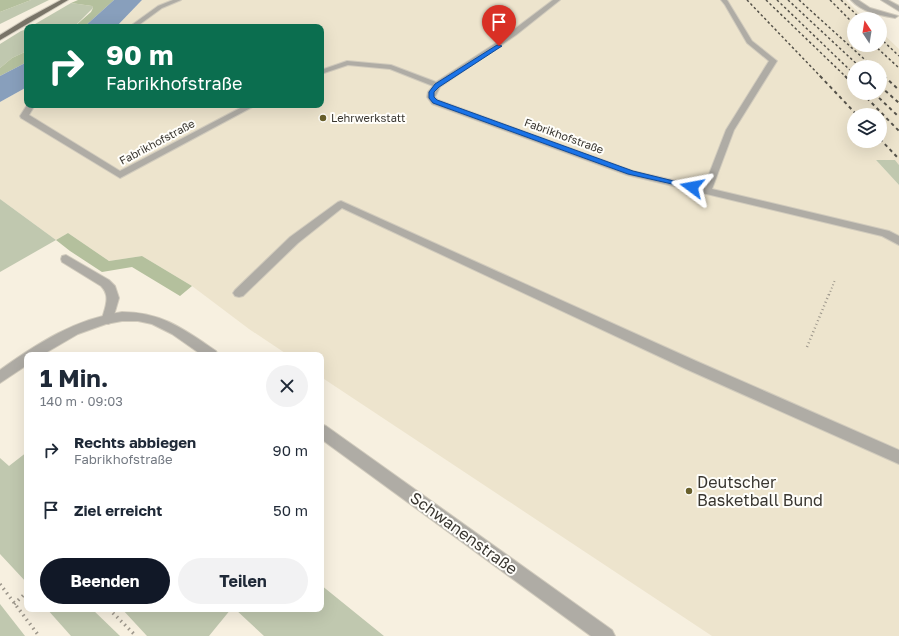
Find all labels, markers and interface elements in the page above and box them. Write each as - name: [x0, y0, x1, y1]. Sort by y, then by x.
- pin: [482, 5, 516, 46]
- icon: arrive: [488, 11, 510, 33]
- north arrow: [847, 12, 887, 52]
- map controls: [847, 12, 887, 148]
- text: 90 m: [106, 38, 173, 71]
- icon: right: [40, 40, 92, 92]
- button: search: [847, 60, 887, 100]
- text: Fabrikhofstraße: [106, 72, 243, 94]
- button: layers: [847, 108, 887, 148]
- place label: Lehrwerkstatt: [331, 111, 406, 124]
- marker: Lehrwerkstatt: [318, 113, 328, 123]
- street label: Fabrikhofstraße: [523, 115, 606, 156]
- street label: Fabrikhofstraße: [117, 116, 197, 167]
- position arrow: [671, 166, 713, 208]
- text: 1 Min.: [40, 363, 109, 392]
- button: close: [266, 365, 308, 407]
- text: 140 m · 09:03: [40, 393, 123, 409]
- text: Rechts abbiegen: [74, 433, 196, 451]
- icon: right: [40, 439, 62, 461]
- text: 90 m: [273, 441, 308, 459]
- text: Fabrikhofstraße: [74, 451, 173, 467]
- place label: Deutscher Basketball Bund: [697, 472, 823, 510]
- marker: Deutscher Basketball Bund: [684, 486, 694, 496]
- street label: Schwanenstraße: [406, 487, 522, 579]
- icon: arrive: [40, 499, 62, 521]
- text: Ziel erreicht: [74, 501, 162, 519]
- text: 50 m: [273, 501, 308, 519]
- button: Beenden: [40, 558, 170, 604]
- button: Teilen: [178, 558, 308, 604]

